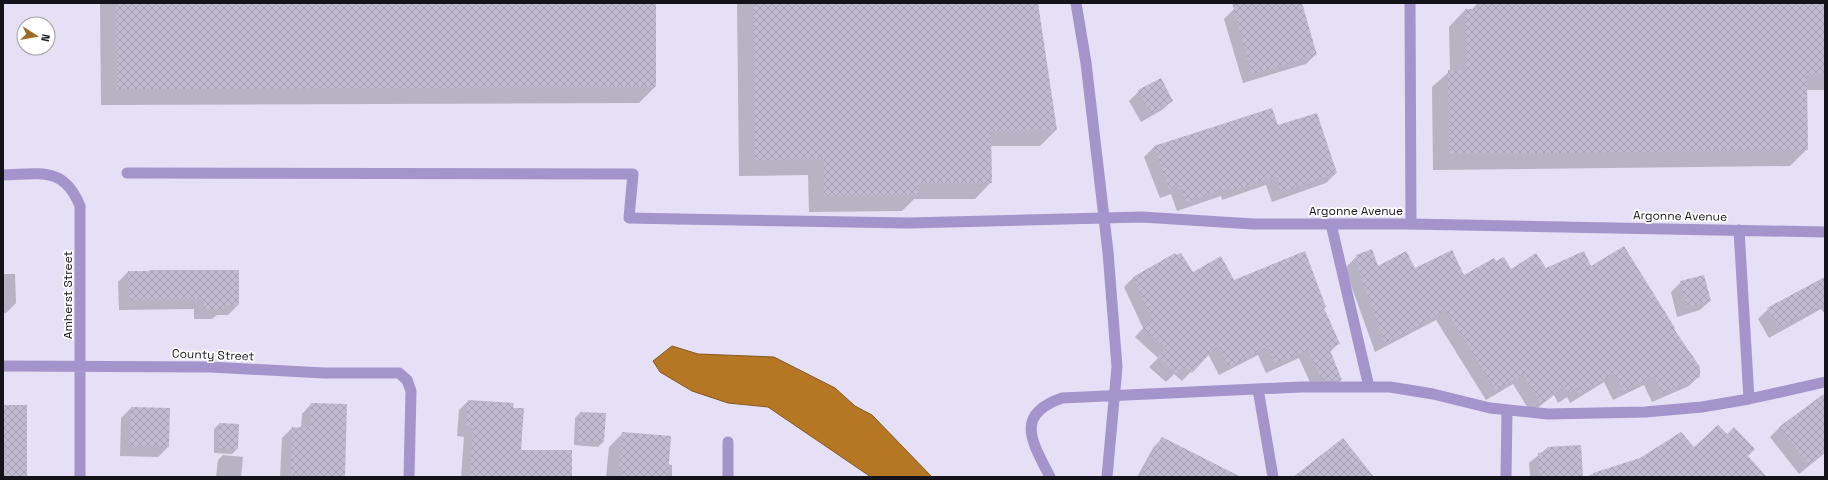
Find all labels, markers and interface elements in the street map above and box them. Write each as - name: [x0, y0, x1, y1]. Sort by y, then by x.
- north arrow: [16, 16, 56, 56]
- text: N: [38, 33, 53, 43]
- street label: Argonne Avenue: [1309, 203, 1403, 219]
- street label: Argonne Avenue: [1633, 207, 1727, 225]
- street label: Amherst Street: [60, 251, 76, 339]
- street label: County Street: [172, 346, 254, 364]

